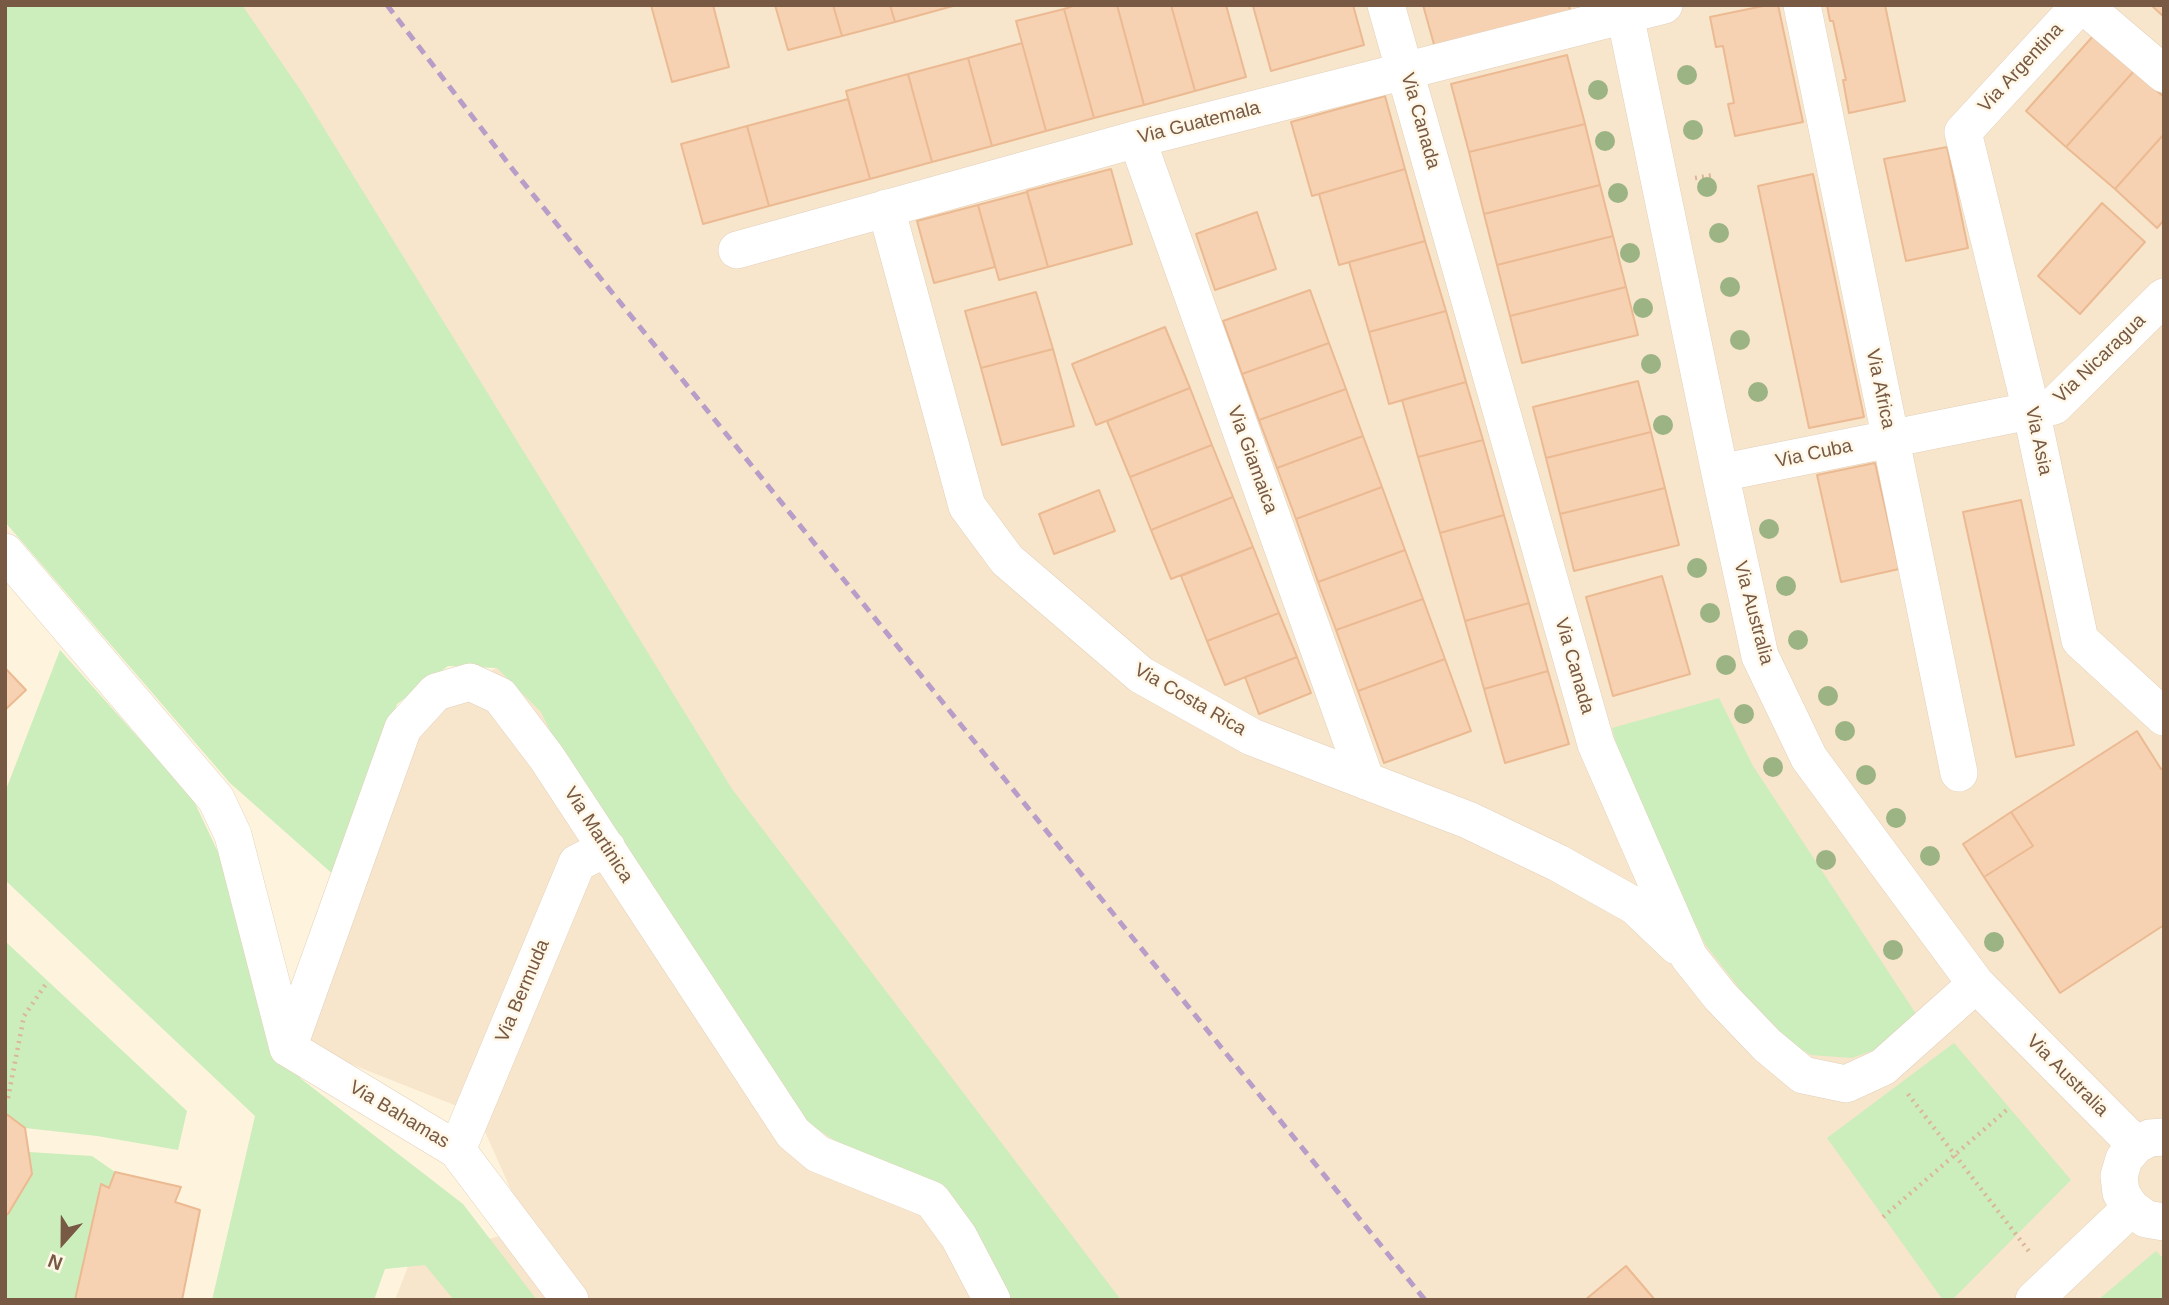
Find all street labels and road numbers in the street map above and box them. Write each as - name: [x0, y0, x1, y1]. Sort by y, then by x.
- street label: Via Argentina: [1974, 19, 2068, 117]
- street label: Via Canada: [1395, 70, 1445, 172]
- street label: Via Guatemala: [1135, 97, 1263, 149]
- street label: Via Nicaragua: [2049, 309, 2151, 409]
- street label: Via Africa: [1860, 347, 1900, 431]
- street label: Via Giamaica: [1222, 403, 1282, 517]
- street label: Via Asia: [2020, 405, 2056, 477]
- street label: Via Cuba: [1774, 435, 1854, 473]
- street label: Via Australia: [1728, 559, 1778, 667]
- street label: Via Canada: [1549, 615, 1599, 717]
- street label: Via Costa Rica: [1130, 659, 1250, 741]
- street label: Via Martinica: [559, 783, 637, 887]
- street label: Via Bermuda: [491, 936, 555, 1046]
- street label: Via Australia: [2021, 1030, 2113, 1122]
- street label: Via Bahamas: [345, 1076, 453, 1154]

